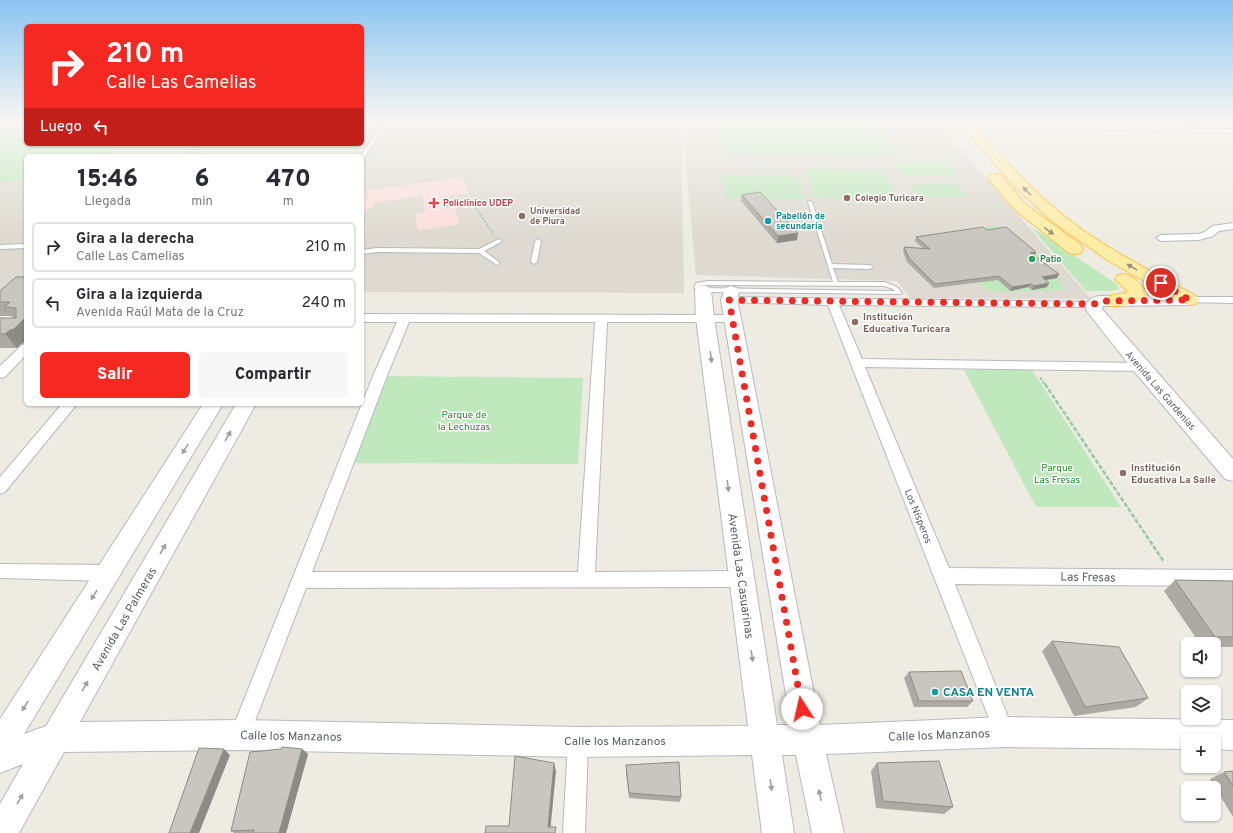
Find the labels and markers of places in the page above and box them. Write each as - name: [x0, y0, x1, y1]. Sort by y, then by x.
- marker: Colegio Turicara: [842, 193, 852, 203]
- place label: Colegio Turicara: [855, 193, 924, 204]
- marker: Policlínico UDEP: [428, 197, 440, 209]
- place label: Policlínico UDEP: [443, 198, 513, 209]
- place label: Universidad de Piura: [530, 206, 580, 227]
- marker: Universidad de Piura: [517, 211, 527, 221]
- place label: Pabellón de secundaria: [776, 211, 825, 232]
- marker: Pabellón de secundaria: [763, 216, 773, 226]
- marker: Patio: [1027, 254, 1037, 264]
- place label: Patio: [1040, 254, 1061, 265]
- pin: [1144, 266, 1178, 300]
- place label: Institución Educativa Turicara: [863, 311, 950, 336]
- marker: Institución Educativa Turicara: [850, 317, 860, 327]
- place label: Institución Educativa La Salle: [1131, 462, 1216, 487]
- marker: Institución Educativa La Salle: [1118, 468, 1128, 478]
- place label: CASA EN VENTA: [943, 685, 1034, 701]
- marker: CASA EN VENTA: [930, 687, 940, 697]

